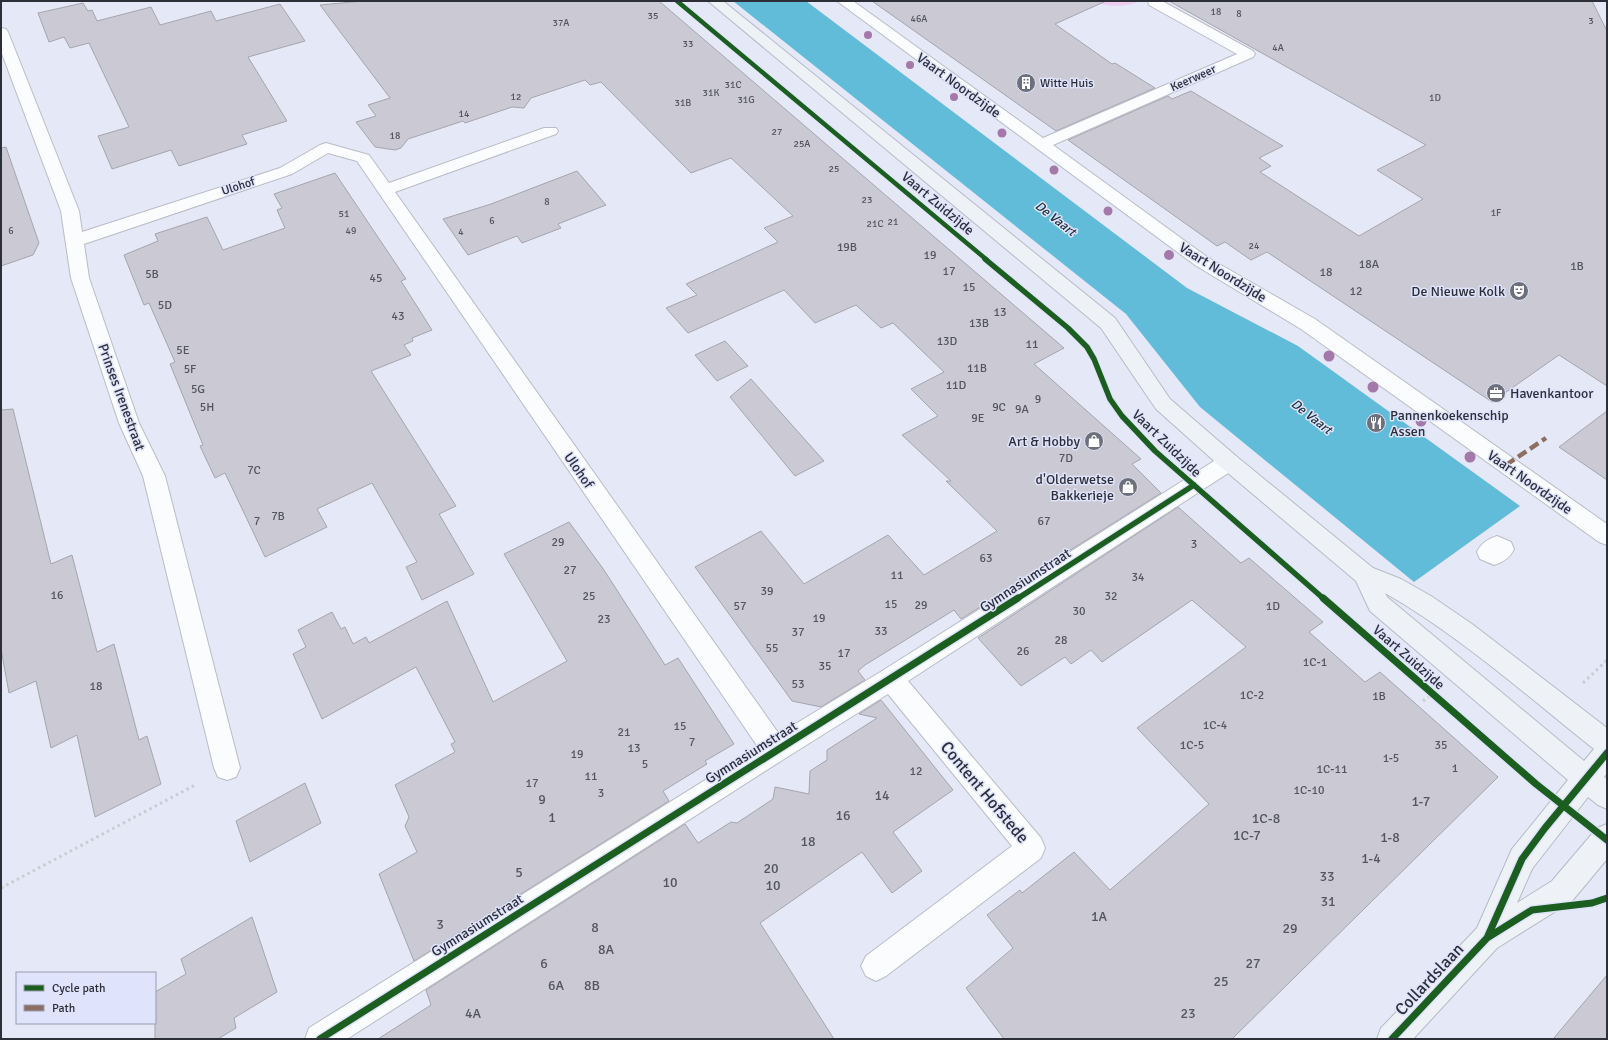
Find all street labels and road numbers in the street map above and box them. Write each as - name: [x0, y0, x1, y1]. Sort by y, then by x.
- street label: Vaart Noordzijde: [913, 49, 1004, 122]
- street label: Keerweer: [1168, 61, 1219, 95]
- street label: Vaart Zuidzijde: [898, 168, 978, 239]
- street label: Ulohof: [219, 174, 258, 199]
- street label: Vaart Noordzijde: [1176, 239, 1270, 306]
- street label: Prinses Irenestraat: [94, 341, 149, 453]
- street label: Vaart Zuidzijde: [1128, 406, 1205, 481]
- street label: Vaart Noordzijde: [1484, 447, 1576, 518]
- street label: Ulohof: [560, 449, 598, 493]
- street label: Gymnasiumstraat: [977, 545, 1074, 616]
- street label: Vaart Zuidzijde: [1369, 622, 1448, 693]
- street label: Gymnasiumstraat: [702, 717, 800, 787]
- street label: Content Hofstede: [936, 737, 1033, 848]
- street label: Gymnasiumstraat: [428, 890, 526, 960]
- street label: Collardslaan: [1390, 939, 1468, 1020]

